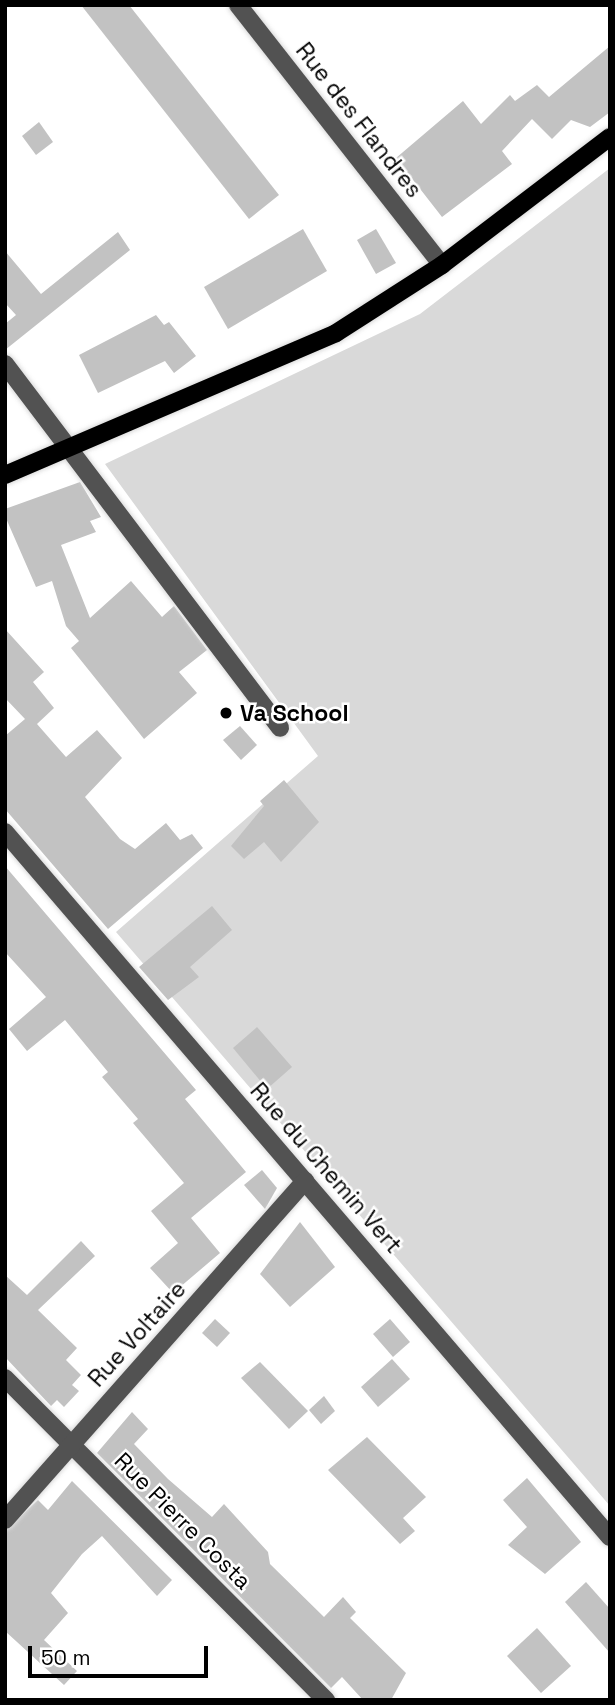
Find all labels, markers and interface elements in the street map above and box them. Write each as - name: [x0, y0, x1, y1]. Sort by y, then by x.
- street label: Rue des Flandres: [290, 37, 428, 203]
- place label: Va School: [240, 699, 349, 727]
- marker: Va School: [218, 705, 234, 721]
- street label: Rue du Chemin Vert: [244, 1077, 408, 1259]
- street label: Rue Voltaire: [82, 1275, 192, 1393]
- street label: Rue Pierre Costa: [109, 1447, 257, 1595]
- scale bar: [32, 1632, 212, 1676]
- text: 50 m: [41, 1644, 91, 1671]

